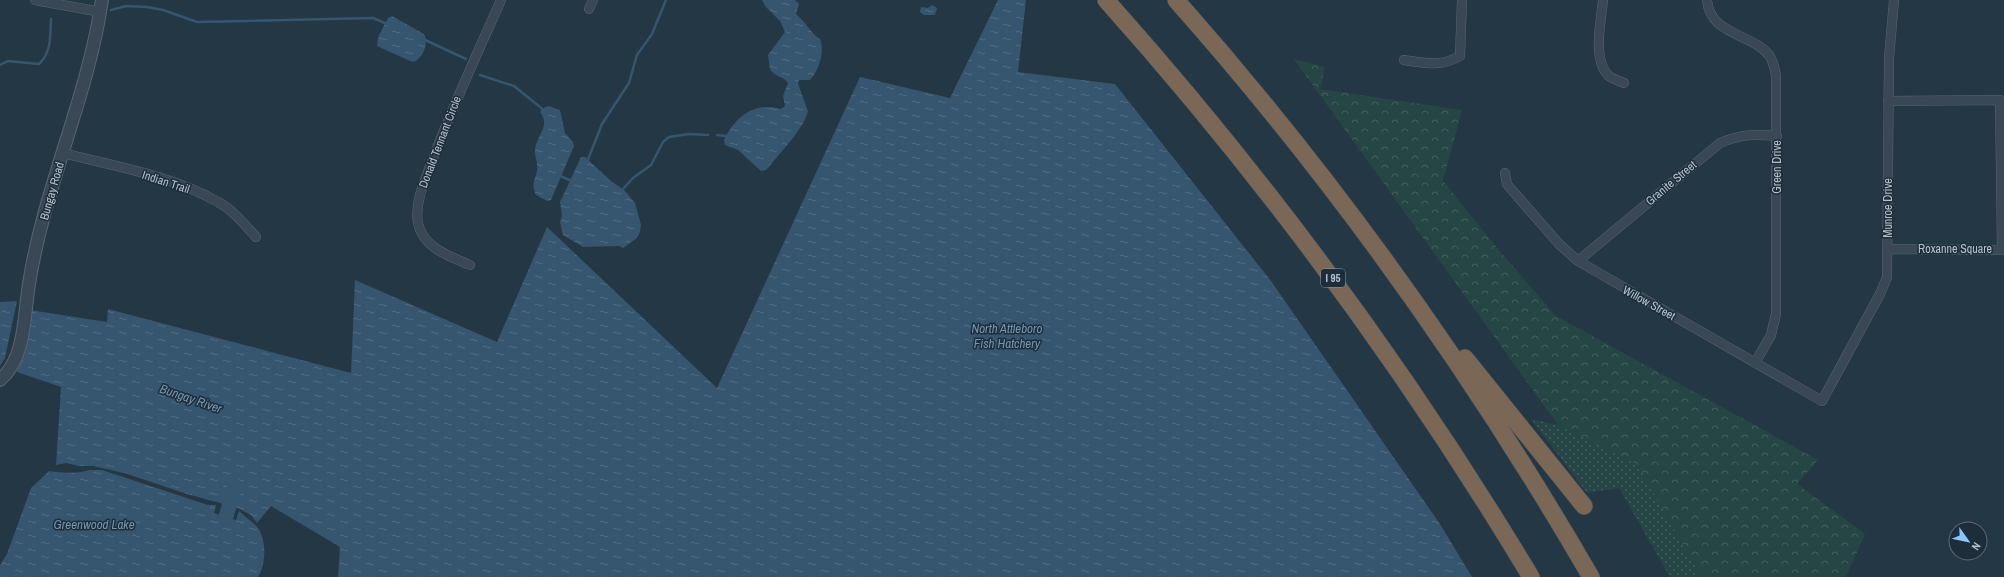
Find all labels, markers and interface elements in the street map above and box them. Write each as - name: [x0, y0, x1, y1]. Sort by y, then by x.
- street label: Donald Tennant Circle: [415, 94, 465, 190]
- street label: Green Drive: [1769, 140, 1785, 194]
- street label: Granite Street: [1642, 157, 1700, 209]
- street label: Bungay Road: [36, 160, 68, 222]
- street label: Indian Trail: [140, 167, 192, 197]
- street label: Munroe Drive: [1880, 178, 1896, 238]
- street label: Roxanne Square: [1918, 241, 1992, 257]
- road number: I 95: [1321, 269, 1345, 287]
- street label: Willow Street: [1620, 282, 1678, 324]
- water label: North Attleboro Fish Hatchery: [972, 320, 1043, 352]
- water label: Bungay River: [158, 380, 225, 417]
- water label: Greenwood Lake: [53, 516, 135, 533]
- north arrow: [1948, 521, 1988, 561]
- text: N: [1969, 540, 1984, 553]

